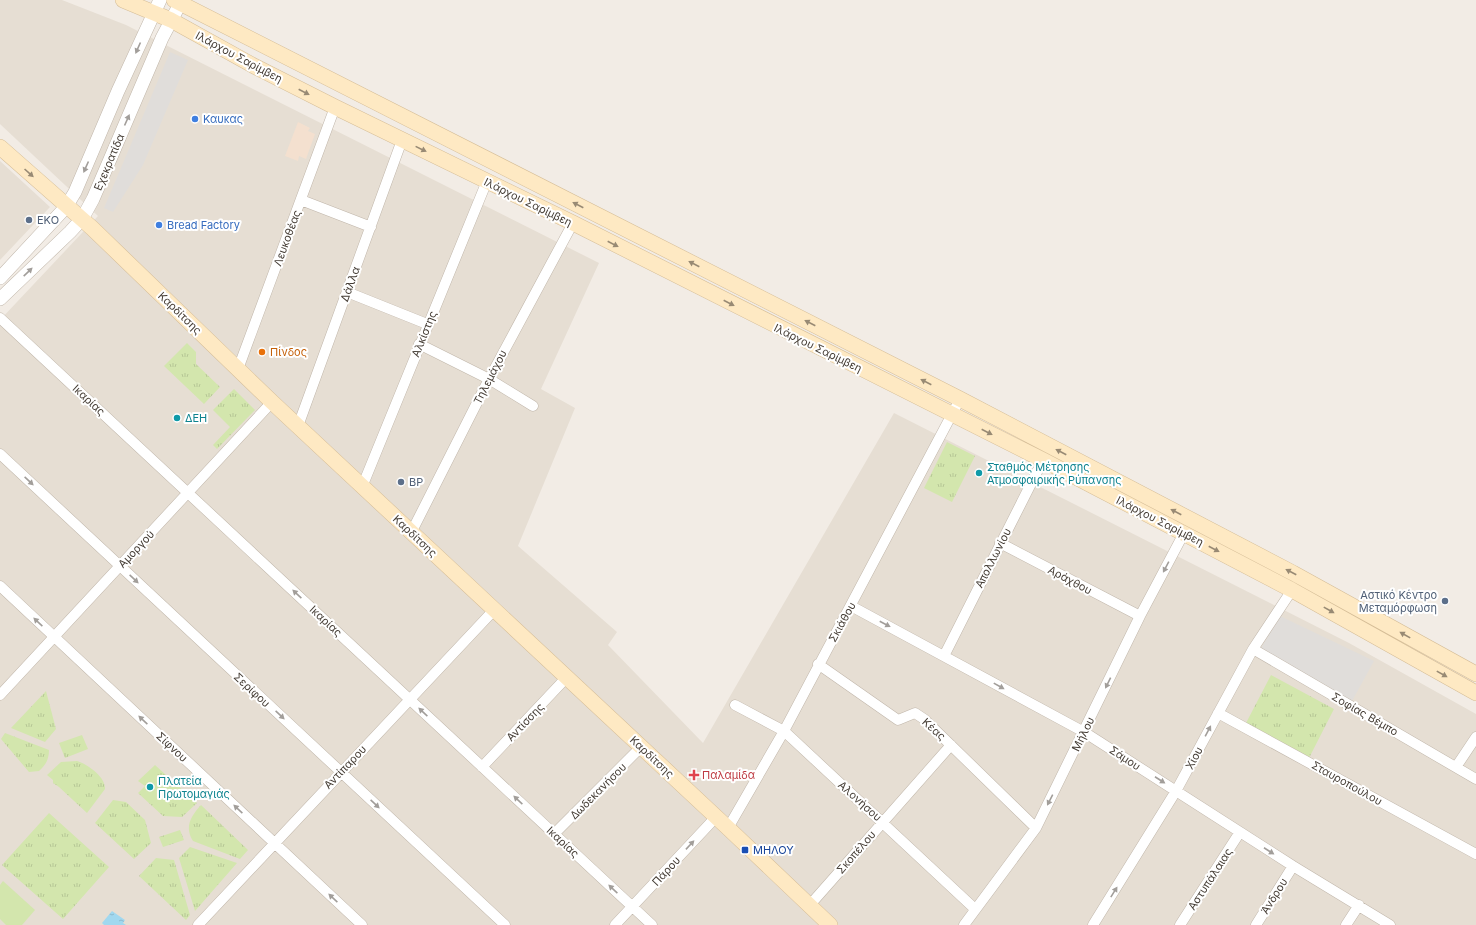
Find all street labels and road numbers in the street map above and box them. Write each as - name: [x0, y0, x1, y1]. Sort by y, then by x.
- street label: Ιλάρχου Σαρίμβεη: [193, 28, 285, 86]
- street label: Εχεκρατίδα: [91, 131, 127, 193]
- street label: Ιλάρχου Σαρίμβεη: [482, 175, 574, 229]
- street label: Λευκοθέας: [270, 208, 304, 268]
- street label: Δάλλα: [337, 265, 363, 303]
- street label: Καρδίτσης: [155, 289, 205, 337]
- street label: Αλκίστης: [408, 309, 440, 359]
- street label: Ιλάρχου Σαρίμβεη: [772, 321, 864, 375]
- street label: Τηλεμάχου: [470, 348, 510, 406]
- street label: Ικαρίας: [70, 381, 108, 419]
- street label: Ιλάρχου Σαρίμβεη: [1114, 493, 1206, 549]
- street label: Καρδίτσης: [390, 512, 440, 560]
- street label: Απολλωνίου: [972, 526, 1014, 590]
- street label: Αμοργού: [115, 527, 157, 571]
- street label: Αράχθου: [1046, 563, 1094, 597]
- street label: Σκιάθου: [825, 600, 859, 644]
- street label: Ικαρίας: [307, 602, 345, 640]
- street label: Σερίφου: [231, 670, 273, 710]
- street label: Σοφίας Βέμπο: [1329, 689, 1401, 739]
- street label: Αντίσσης: [503, 700, 547, 744]
- street label: Μήλου: [1069, 714, 1097, 754]
- street label: Κέας: [919, 715, 949, 743]
- street label: Σίφνου: [153, 729, 191, 765]
- street label: Καρδίτσης: [627, 733, 677, 781]
- street label: Αντίπαρου: [321, 742, 369, 792]
- street label: Σάμου: [1107, 743, 1143, 773]
- street label: Χίου: [1182, 744, 1206, 772]
- street label: Σταυροπούλου: [1309, 758, 1385, 808]
- street label: Δωδεκανήσου: [567, 760, 629, 822]
- street label: Αλονήσου: [835, 778, 885, 824]
- street label: Ικαρίας: [544, 823, 582, 861]
- street label: Σκοπέλου: [833, 828, 879, 876]
- street label: Αστυπάλαιας: [1185, 845, 1235, 913]
- street label: Πάρου: [649, 853, 683, 889]
- street label: Άνδρου: [1258, 876, 1290, 916]

